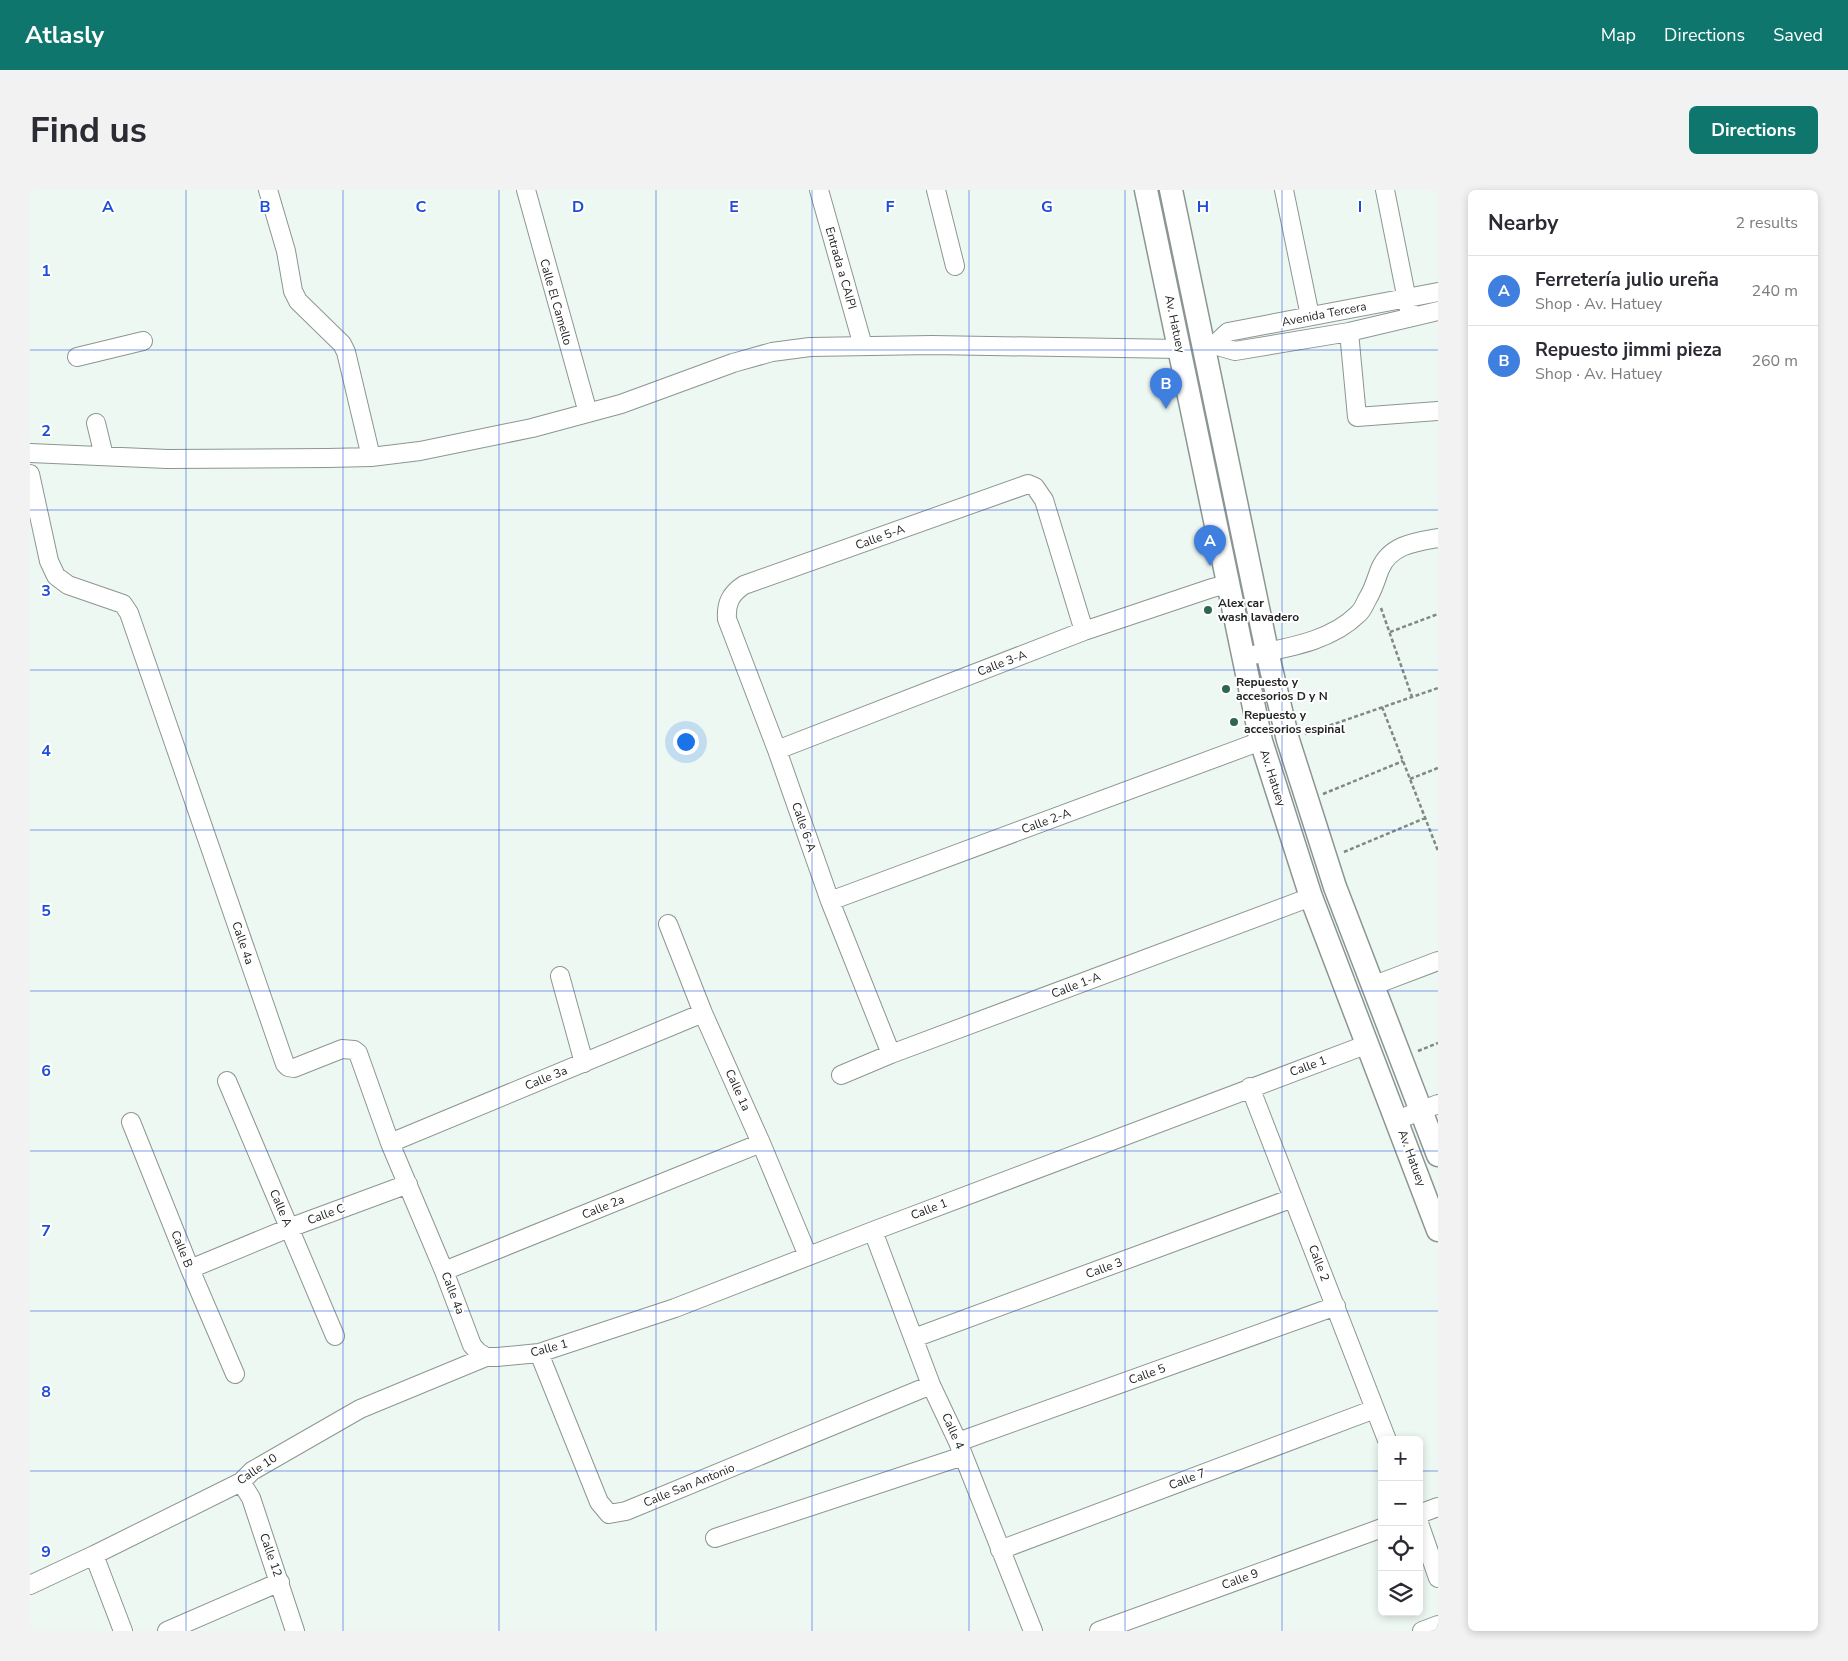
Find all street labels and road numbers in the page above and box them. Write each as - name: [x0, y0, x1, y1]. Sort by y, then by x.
- street label: Entrada a CAIPI: [822, 225, 860, 311]
- street label: Calle El Camello: [536, 257, 576, 347]
- street label: Av. Hatuey: [1161, 294, 1189, 355]
- street label: Avenida Tercera: [1280, 298, 1368, 330]
- street label: Calle 5-A: [853, 521, 907, 553]
- street label: Calle 3-A: [975, 646, 1029, 680]
- street label: Av. Hatuey: [1256, 748, 1290, 809]
- street label: Calle 6-A: [788, 800, 820, 854]
- street label: Calle 2-A: [1019, 805, 1073, 837]
- street label: Calle 4a: [228, 919, 258, 967]
- street label: Calle 1-A: [1049, 968, 1103, 1002]
- street label: Calle 1: [1287, 1052, 1329, 1080]
- street label: Calle 3a: [522, 1062, 570, 1094]
- street label: Calle 1a: [722, 1067, 754, 1113]
- street label: Av. Hatuey: [1394, 1128, 1430, 1189]
- street label: Calle A: [266, 1187, 296, 1230]
- street label: Calle 2a: [579, 1191, 627, 1223]
- street label: Calle 1: [908, 1195, 950, 1223]
- street label: Calle C: [305, 1200, 347, 1228]
- street label: Calle B: [167, 1228, 197, 1270]
- street label: Calle 2: [1305, 1242, 1333, 1284]
- street label: Calle 3: [1083, 1254, 1125, 1282]
- street label: Calle 4a: [438, 1269, 468, 1317]
- street label: Calle 1: [529, 1335, 569, 1361]
- street label: Calle 5: [1126, 1360, 1168, 1388]
- street label: Calle 4: [938, 1410, 968, 1452]
- street label: Calle 10: [234, 1450, 280, 1488]
- street label: Calle San Antonio: [641, 1459, 737, 1511]
- street label: Calle 7: [1166, 1465, 1208, 1493]
- street label: Calle 12: [256, 1531, 286, 1579]
- street label: Calle 9: [1219, 1565, 1261, 1593]

